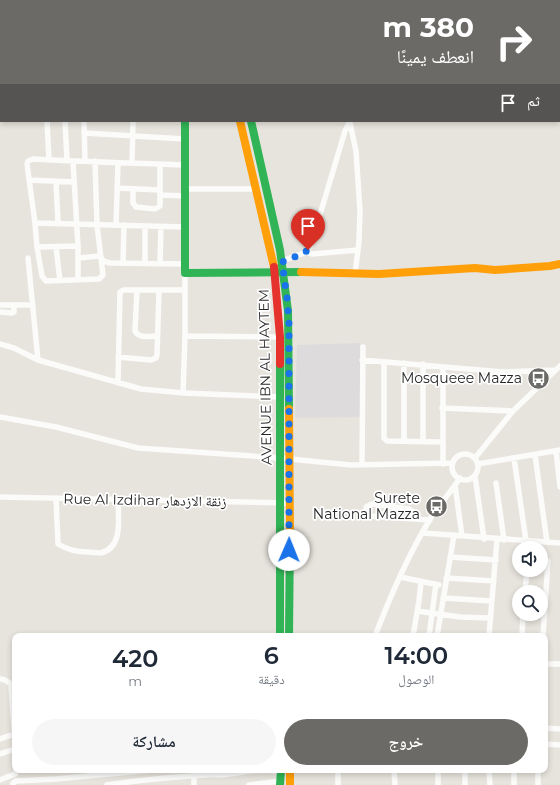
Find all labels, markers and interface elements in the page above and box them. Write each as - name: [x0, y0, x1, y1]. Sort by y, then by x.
- text: 380 m: [383, 10, 474, 44]
- icon: right: [488, 16, 540, 68]
- text: انعطف يمينًا: [397, 46, 474, 68]
- text: ثم: [527, 91, 540, 110]
- icon: arrive: [497, 92, 519, 114]
- pin: [291, 209, 325, 250]
- icon: arrive: [297, 215, 319, 237]
- street label: AVENUE IBN AL HAYTEM: [254, 289, 276, 465]
- bus stop icon: Mosqueee Mazza: [525, 365, 551, 391]
- place label: Mosqueee Mazza: [401, 369, 522, 387]
- place label: Surete National Mazza: [313, 489, 420, 523]
- street label: Rue Al Izdihar زنقة الازدهار: [63, 490, 227, 510]
- bus stop icon: Surete National Mazza: [423, 493, 449, 519]
- position arrow: [268, 529, 310, 571]
- map controls: [512, 541, 548, 621]
- button: sound: [512, 541, 548, 577]
- button: search: [512, 585, 548, 621]
- text: 6: [264, 641, 279, 670]
- text: 14:00: [384, 641, 448, 670]
- text: 420: [112, 644, 158, 673]
- text: دقيقة: [258, 671, 285, 687]
- text: الوصول: [398, 671, 434, 687]
- text: m: [128, 673, 142, 689]
- button: مشاركة: [32, 719, 276, 765]
- button: خروج: [284, 719, 528, 765]

